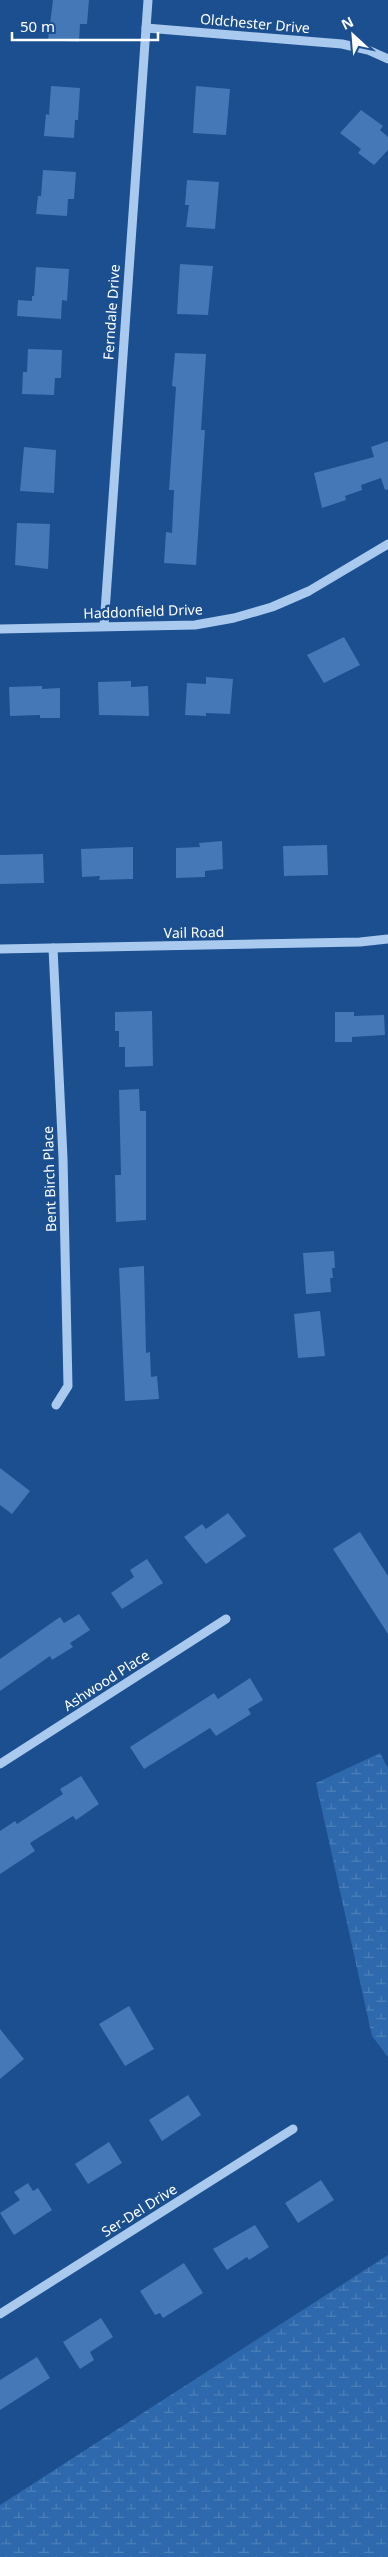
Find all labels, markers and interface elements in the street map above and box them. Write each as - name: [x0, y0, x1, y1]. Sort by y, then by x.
- street label: Oldchester Drive: [199, 9, 311, 37]
- scale bar: [12, 10, 159, 42]
- north arrow: [328, 10, 378, 60]
- text: N: [338, 12, 356, 34]
- text: 50 m: [20, 16, 55, 36]
- street label: Ferndale Drive: [98, 263, 124, 360]
- street label: Haddonfield Drive: [83, 599, 203, 623]
- street label: Vail Road: [164, 922, 224, 942]
- street label: Bent Birch Place: [38, 1126, 60, 1232]
- street label: Ashwood Place: [59, 1645, 153, 1715]
- street label: Ser-Del Drive: [98, 2179, 181, 2241]

